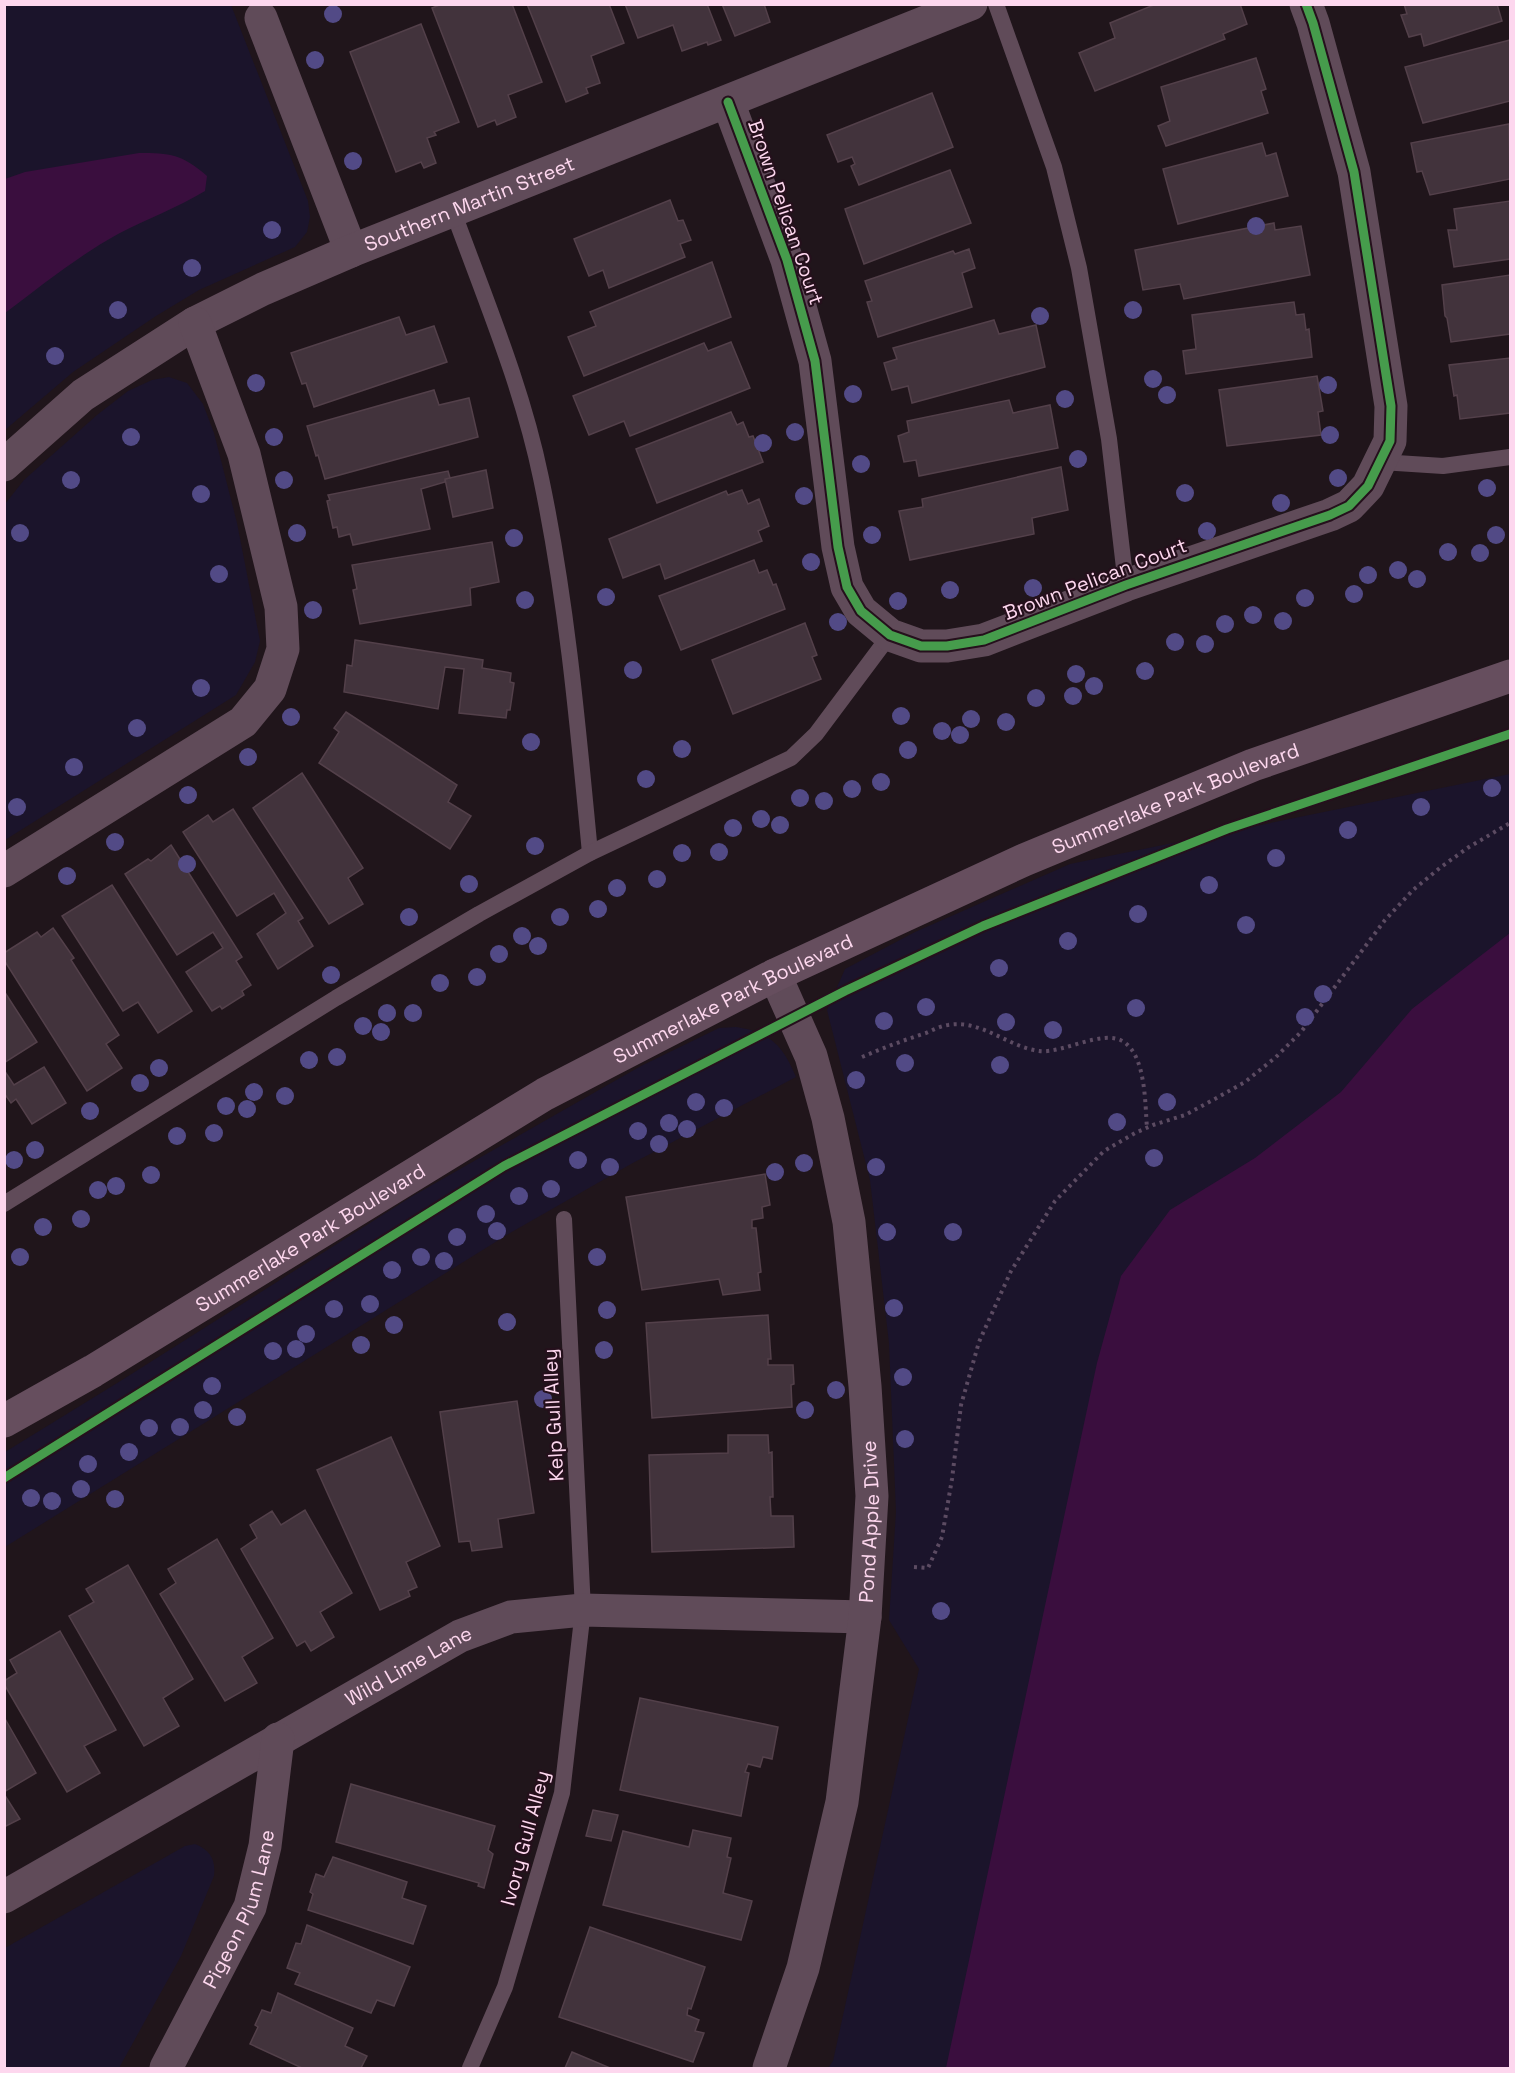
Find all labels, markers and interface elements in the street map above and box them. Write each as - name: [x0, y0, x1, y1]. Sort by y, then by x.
- street label: Brown Pelican Court: [742, 116, 830, 308]
- street label: Southern Martin Street: [360, 150, 578, 257]
- street label: Brown Pelican Court: [1000, 532, 1190, 626]
- street label: Summerlake Park Boulevard: [1048, 737, 1303, 860]
- street label: Summerlake Park Boulevard: [609, 928, 857, 1070]
- street label: Summerlake Park Boulevard: [191, 1157, 430, 1318]
- street label: Kelp Gull Alley: [537, 1348, 569, 1482]
- street label: Pond Apple Drive: [853, 1440, 885, 1604]
- street label: Wild Lime Lane: [340, 1620, 475, 1712]
- street label: Ivory Gull Alley: [494, 1767, 556, 1909]
- street label: Pigeon Plum Lane: [197, 1828, 280, 1993]

